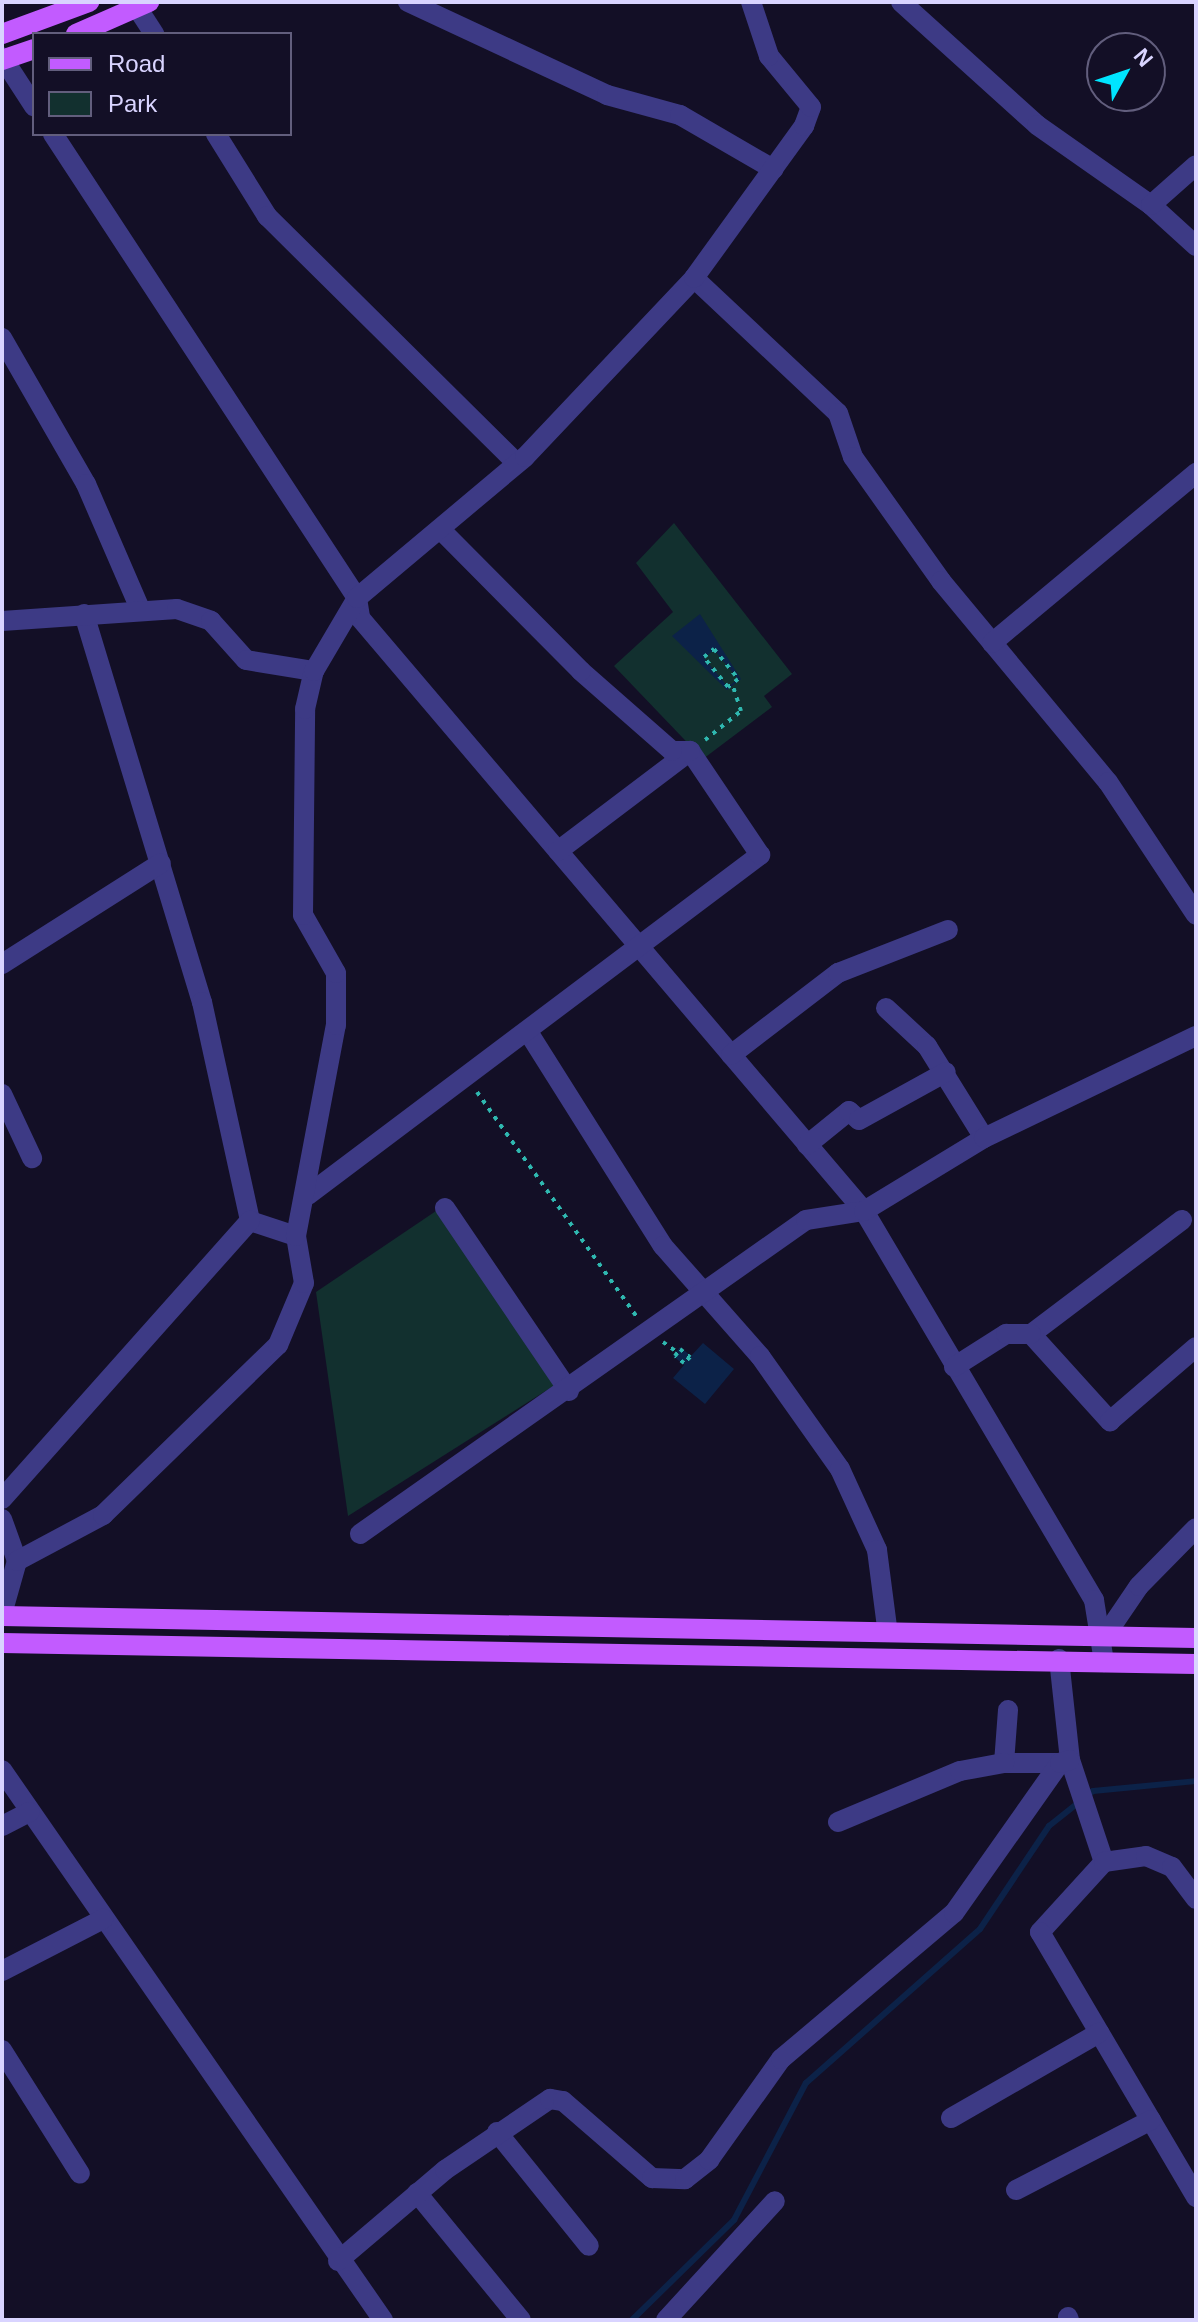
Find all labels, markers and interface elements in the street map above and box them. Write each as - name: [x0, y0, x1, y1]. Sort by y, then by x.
- legend: [32, 32, 292, 136]
- north arrow: [1086, 32, 1166, 112]
- text: N: [1129, 43, 1158, 72]
- text: Road: [108, 50, 165, 77]
- text: Park: [108, 90, 157, 117]

